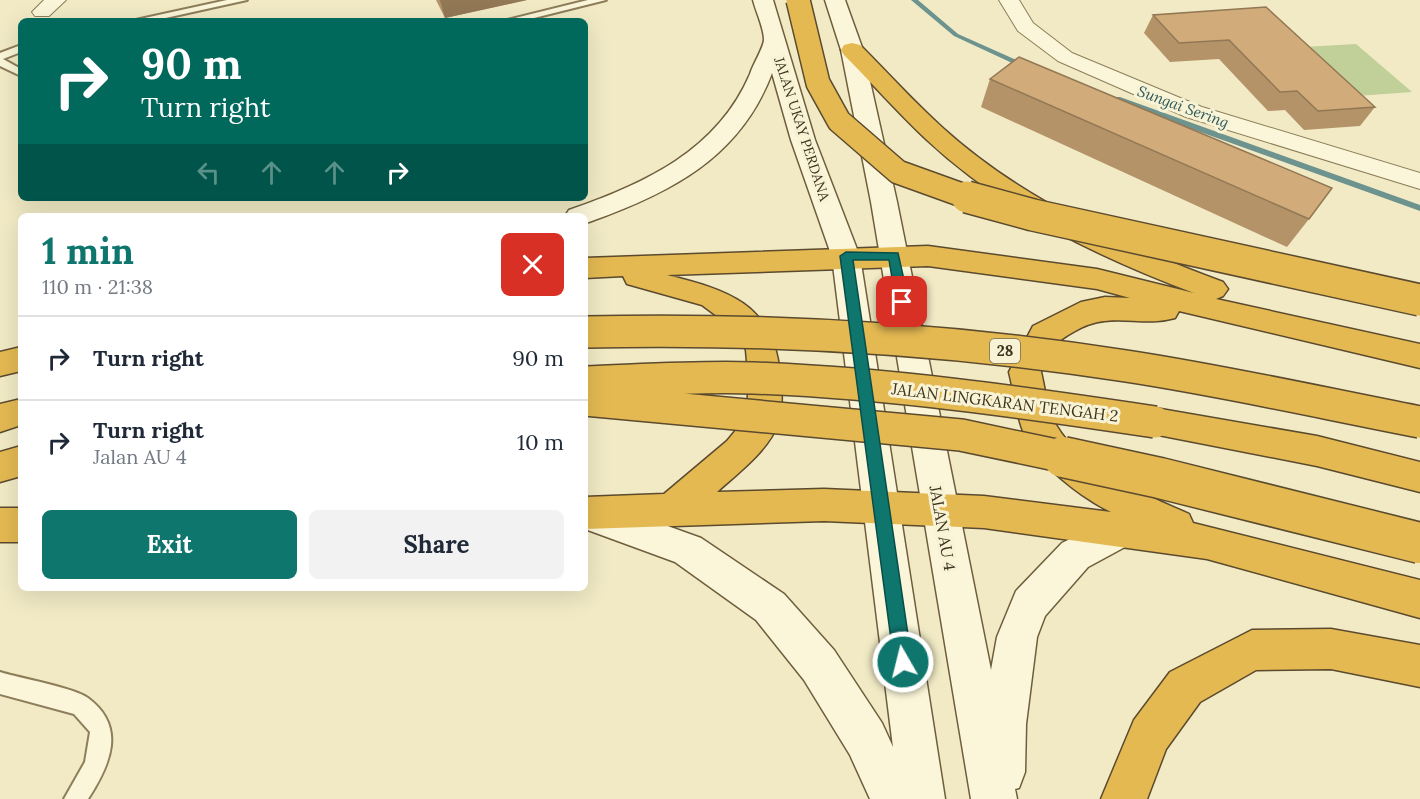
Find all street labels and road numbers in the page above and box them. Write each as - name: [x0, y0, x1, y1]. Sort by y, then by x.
- street label: JALAN UKAY PERDANA: [770, 54, 834, 203]
- road number: 28: [990, 339, 1020, 363]
- street label: JALAN LINGKARAN TENGAH 2: [889, 378, 1120, 426]
- street label: JALAN AU 4: [926, 483, 960, 572]

